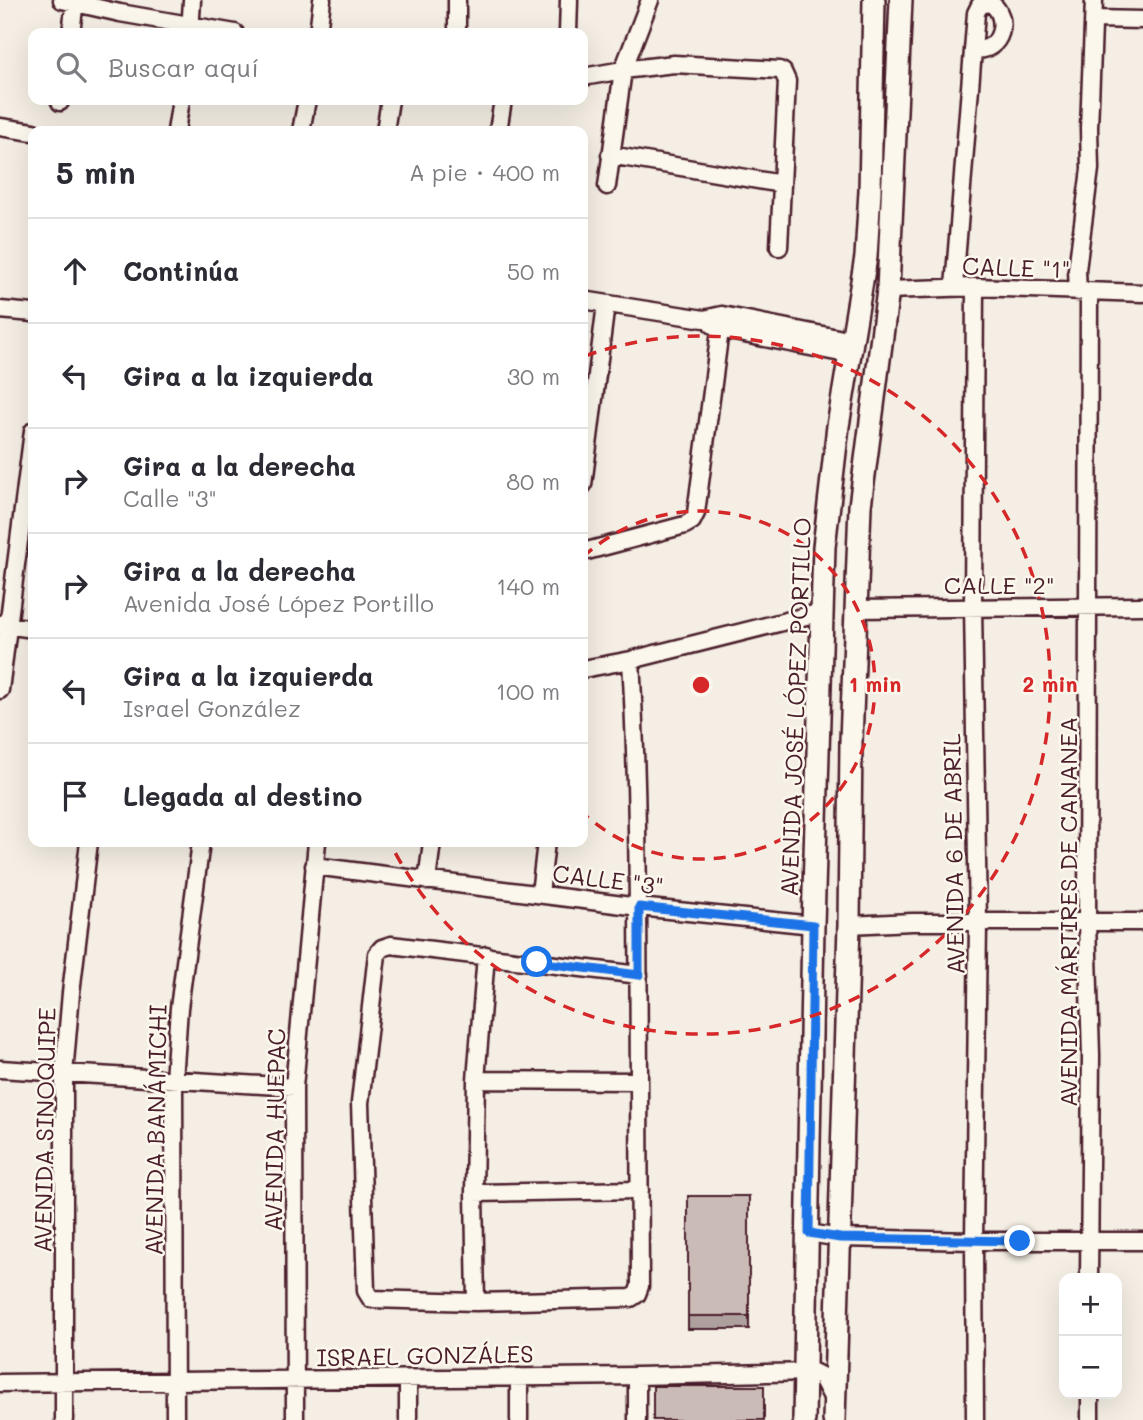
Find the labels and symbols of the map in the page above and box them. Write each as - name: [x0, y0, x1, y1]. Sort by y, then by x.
- street label: CALLE "1": [961, 250, 1071, 284]
- street label: AVENIDA JOSÉ LÓPEZ PORTILLO: [773, 517, 817, 897]
- street label: CALLE "2": [944, 569, 1054, 600]
- text: 1 min: [849, 670, 901, 697]
- text: 2 min: [1022, 670, 1078, 697]
- centre of rings: [689, 673, 713, 697]
- street label: AVENIDA MÁRTIRES DE CANANEA: [1052, 717, 1083, 1107]
- street label: AVENIDA 6 DE ABRIL: [935, 733, 971, 975]
- street label: CALLE "3": [551, 857, 665, 901]
- route start: [521, 946, 552, 977]
- street label: AVENIDA BANÁMICHI: [137, 1004, 173, 1256]
- street label: AVENIDA SINOQUIPE: [26, 1007, 62, 1253]
- street label: AVENIDA HUEPAC: [257, 1028, 291, 1232]
- route end: [1004, 1225, 1035, 1256]
- street label: ISRAEL GONZÁLES: [316, 1338, 534, 1372]

